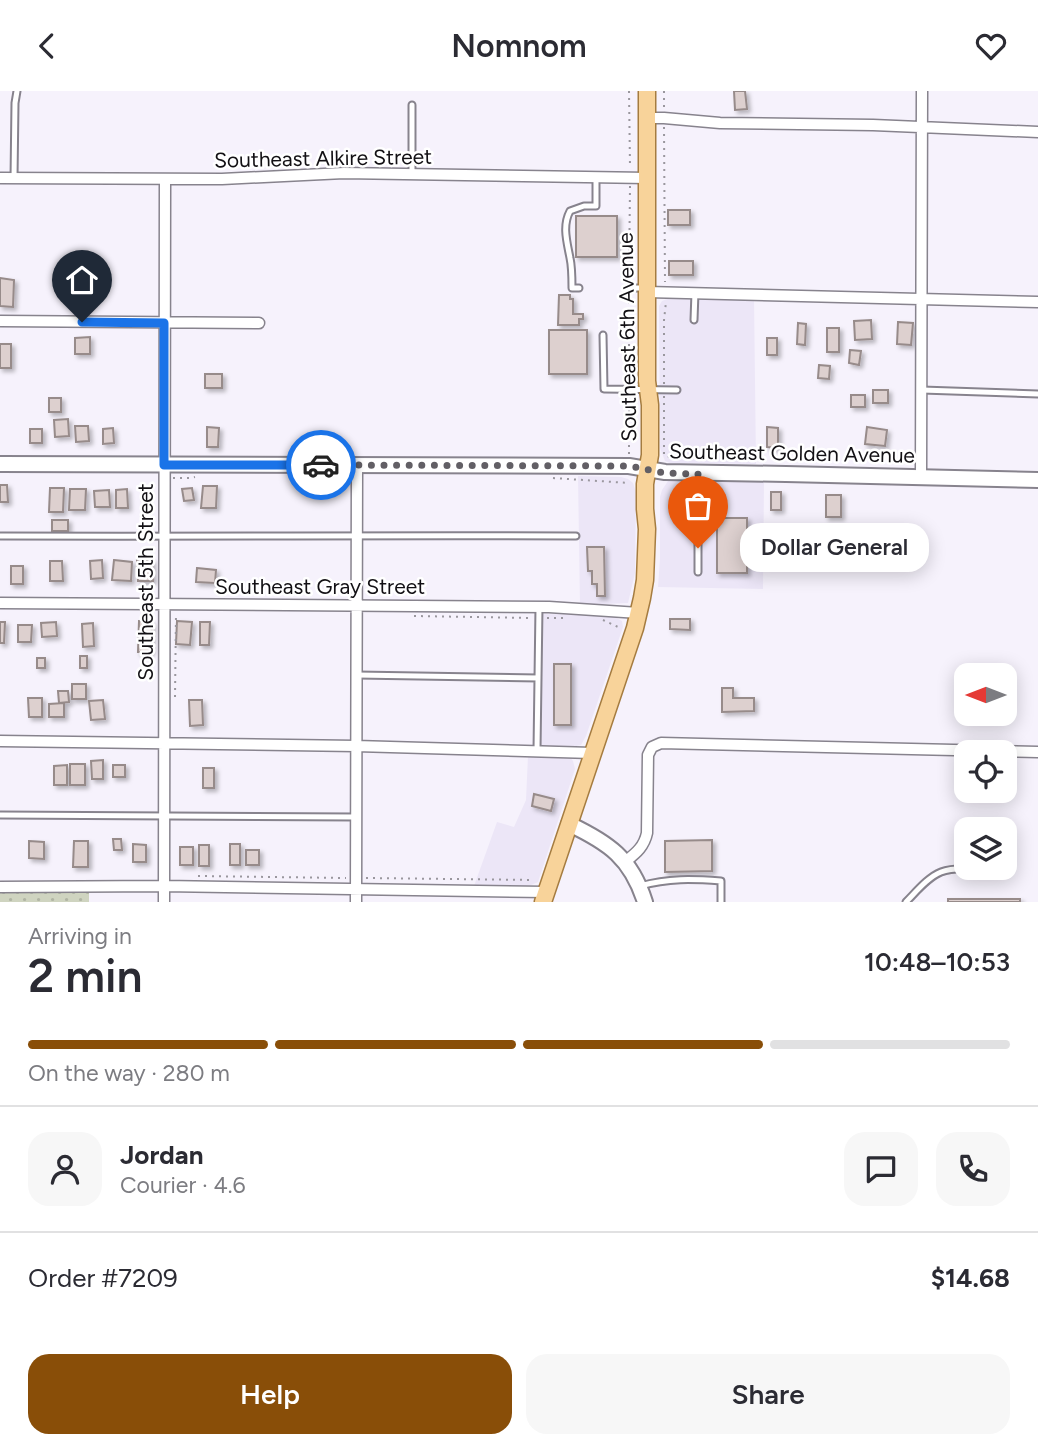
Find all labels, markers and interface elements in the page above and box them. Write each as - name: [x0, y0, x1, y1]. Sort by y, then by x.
- icon: back: [28, 27, 66, 65]
- text: Nomnom: [451, 27, 587, 65]
- icon: heart: [972, 27, 1010, 65]
- street label: Southeast Alkire Street: [214, 144, 432, 172]
- street label: Southeast 6th Avenue: [613, 232, 641, 442]
- pin: [52, 250, 112, 322]
- icon: home: [63, 261, 101, 299]
- courier: [286, 430, 356, 500]
- street label: Southeast Golden Avenue: [669, 438, 915, 468]
- icon: car: [302, 446, 340, 484]
- pin: [668, 476, 728, 548]
- street label: Southeast 5th Street: [133, 483, 158, 681]
- icon: bag: [679, 487, 717, 525]
- callout: Dollar General: [740, 524, 929, 573]
- text: Dollar General: [761, 533, 908, 561]
- street label: Southeast Gray Street: [215, 574, 425, 599]
- north arrow: [954, 663, 1017, 726]
- map controls: [954, 663, 1017, 880]
- button: locate: [954, 740, 1017, 803]
- button: layers: [954, 817, 1017, 880]
- text: Arriving in: [28, 922, 132, 950]
- text: 10:48–10:53: [864, 946, 1010, 978]
- text: 2 min: [28, 948, 143, 1004]
- text: On the way · 280 m: [28, 1059, 230, 1087]
- button: person: [28, 1132, 102, 1206]
- button: chat: [844, 1132, 918, 1206]
- button: phone: [936, 1132, 1010, 1206]
- text: Jordan: [120, 1139, 203, 1171]
- text: Courier · 4.6: [120, 1171, 246, 1199]
- text: Order #7209: [28, 1262, 178, 1294]
- text: $14.68: [931, 1262, 1010, 1294]
- button: Help: [28, 1354, 512, 1434]
- button: Share: [526, 1354, 1010, 1434]

